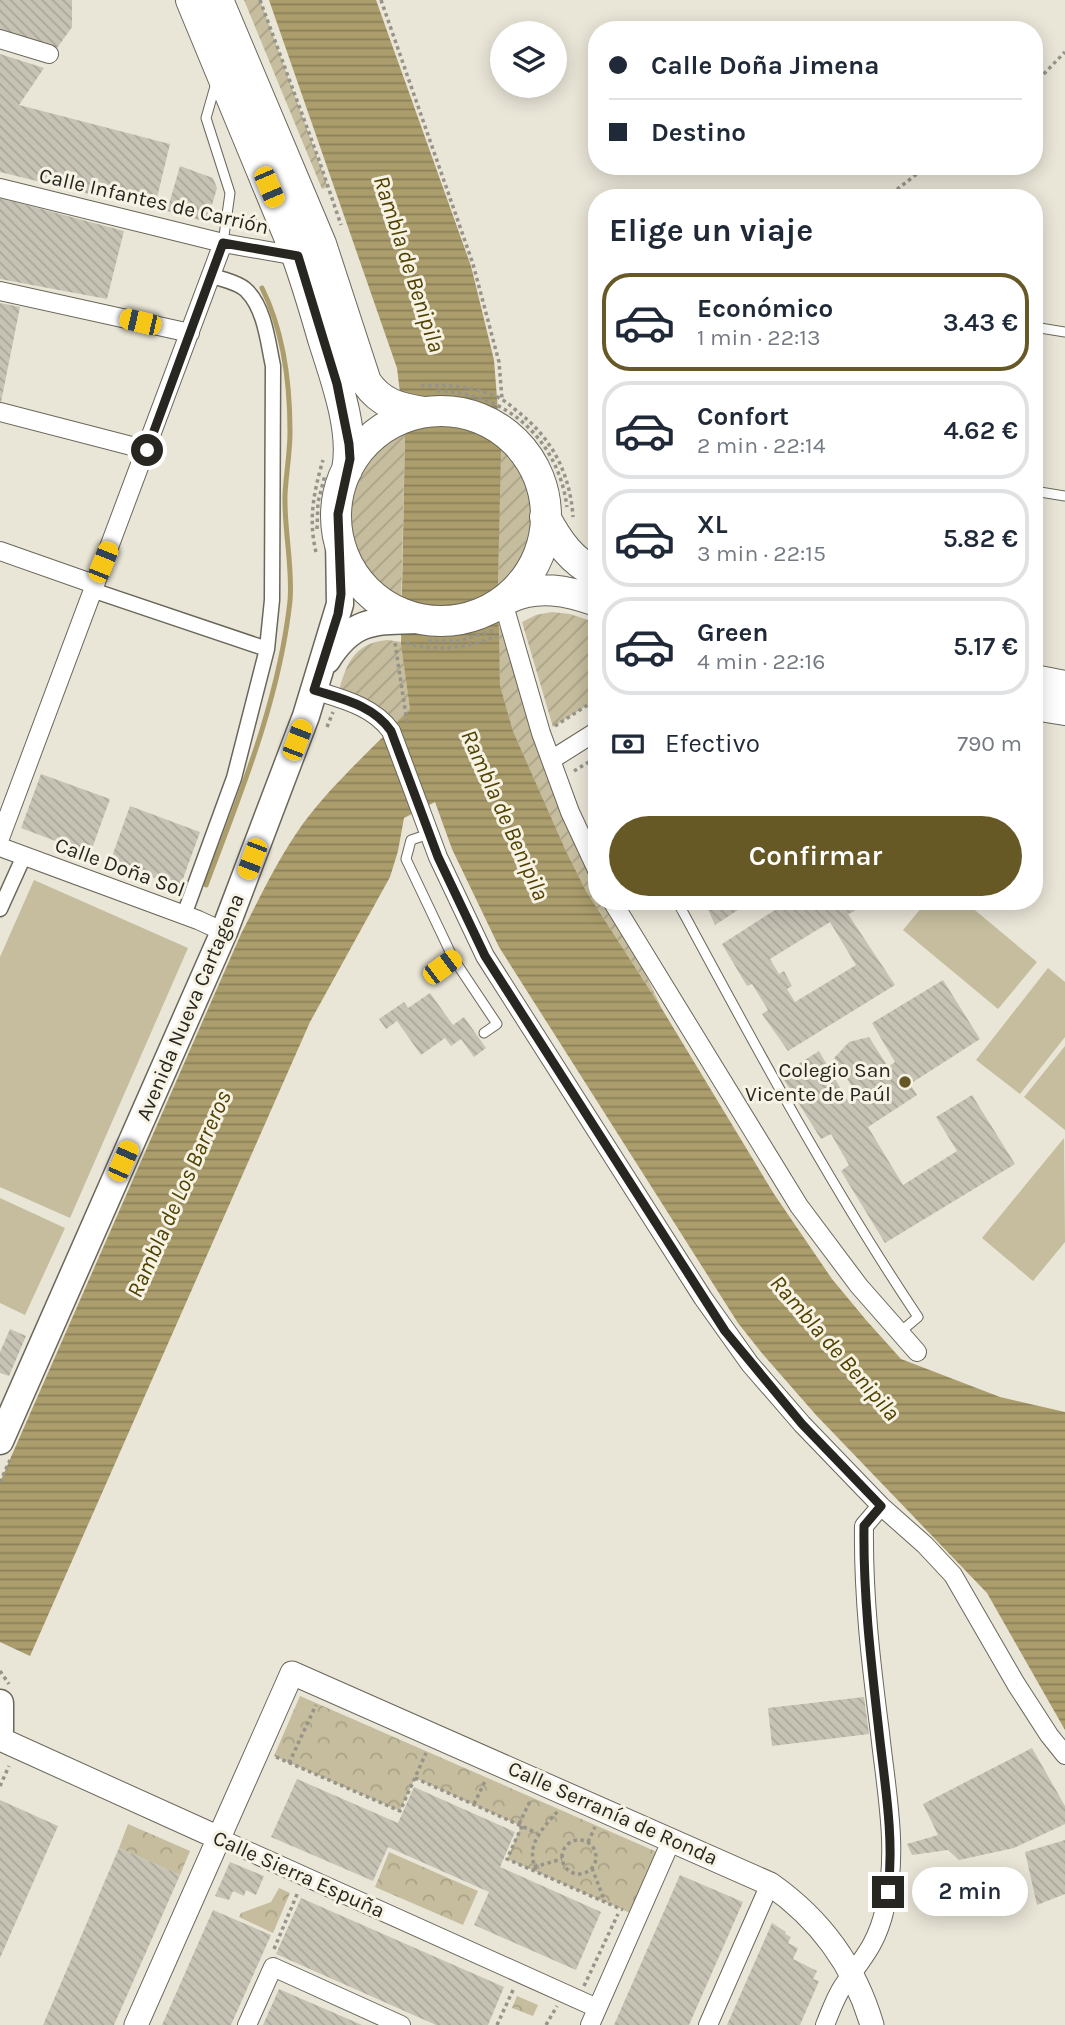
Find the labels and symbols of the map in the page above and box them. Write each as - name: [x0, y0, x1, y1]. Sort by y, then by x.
- street label: Calle Infantes de Carrión: [37, 163, 271, 239]
- car: [252, 164, 287, 210]
- water label: Rambla de Benipila: [368, 172, 450, 356]
- car: [118, 307, 163, 337]
- route start: [131, 434, 163, 466]
- car: [86, 539, 121, 585]
- car: [280, 717, 315, 763]
- water label: Rambla de Benipila: [455, 725, 555, 905]
- street label: Calle Doña Sol: [52, 832, 188, 902]
- car: [235, 836, 270, 882]
- street label: Avenida Nueva Cartagena: [131, 890, 249, 1124]
- car: [419, 946, 466, 988]
- place label: Colegio San Vicente de Paúl: [745, 1058, 891, 1106]
- marker: Colegio San Vicente de Paúl: [897, 1074, 913, 1090]
- water label: Rambla de Los Barreros: [121, 1086, 237, 1302]
- car: [105, 1138, 142, 1184]
- water label: Rambla de Benipila: [764, 1270, 906, 1426]
- street label: Calle Serranía de Ronda: [504, 1756, 722, 1870]
- street label: Calle Sierra Espuña: [209, 1825, 389, 1923]
- callout: 2 min: [912, 1868, 1028, 1916]
- route end: [872, 1876, 904, 1908]

